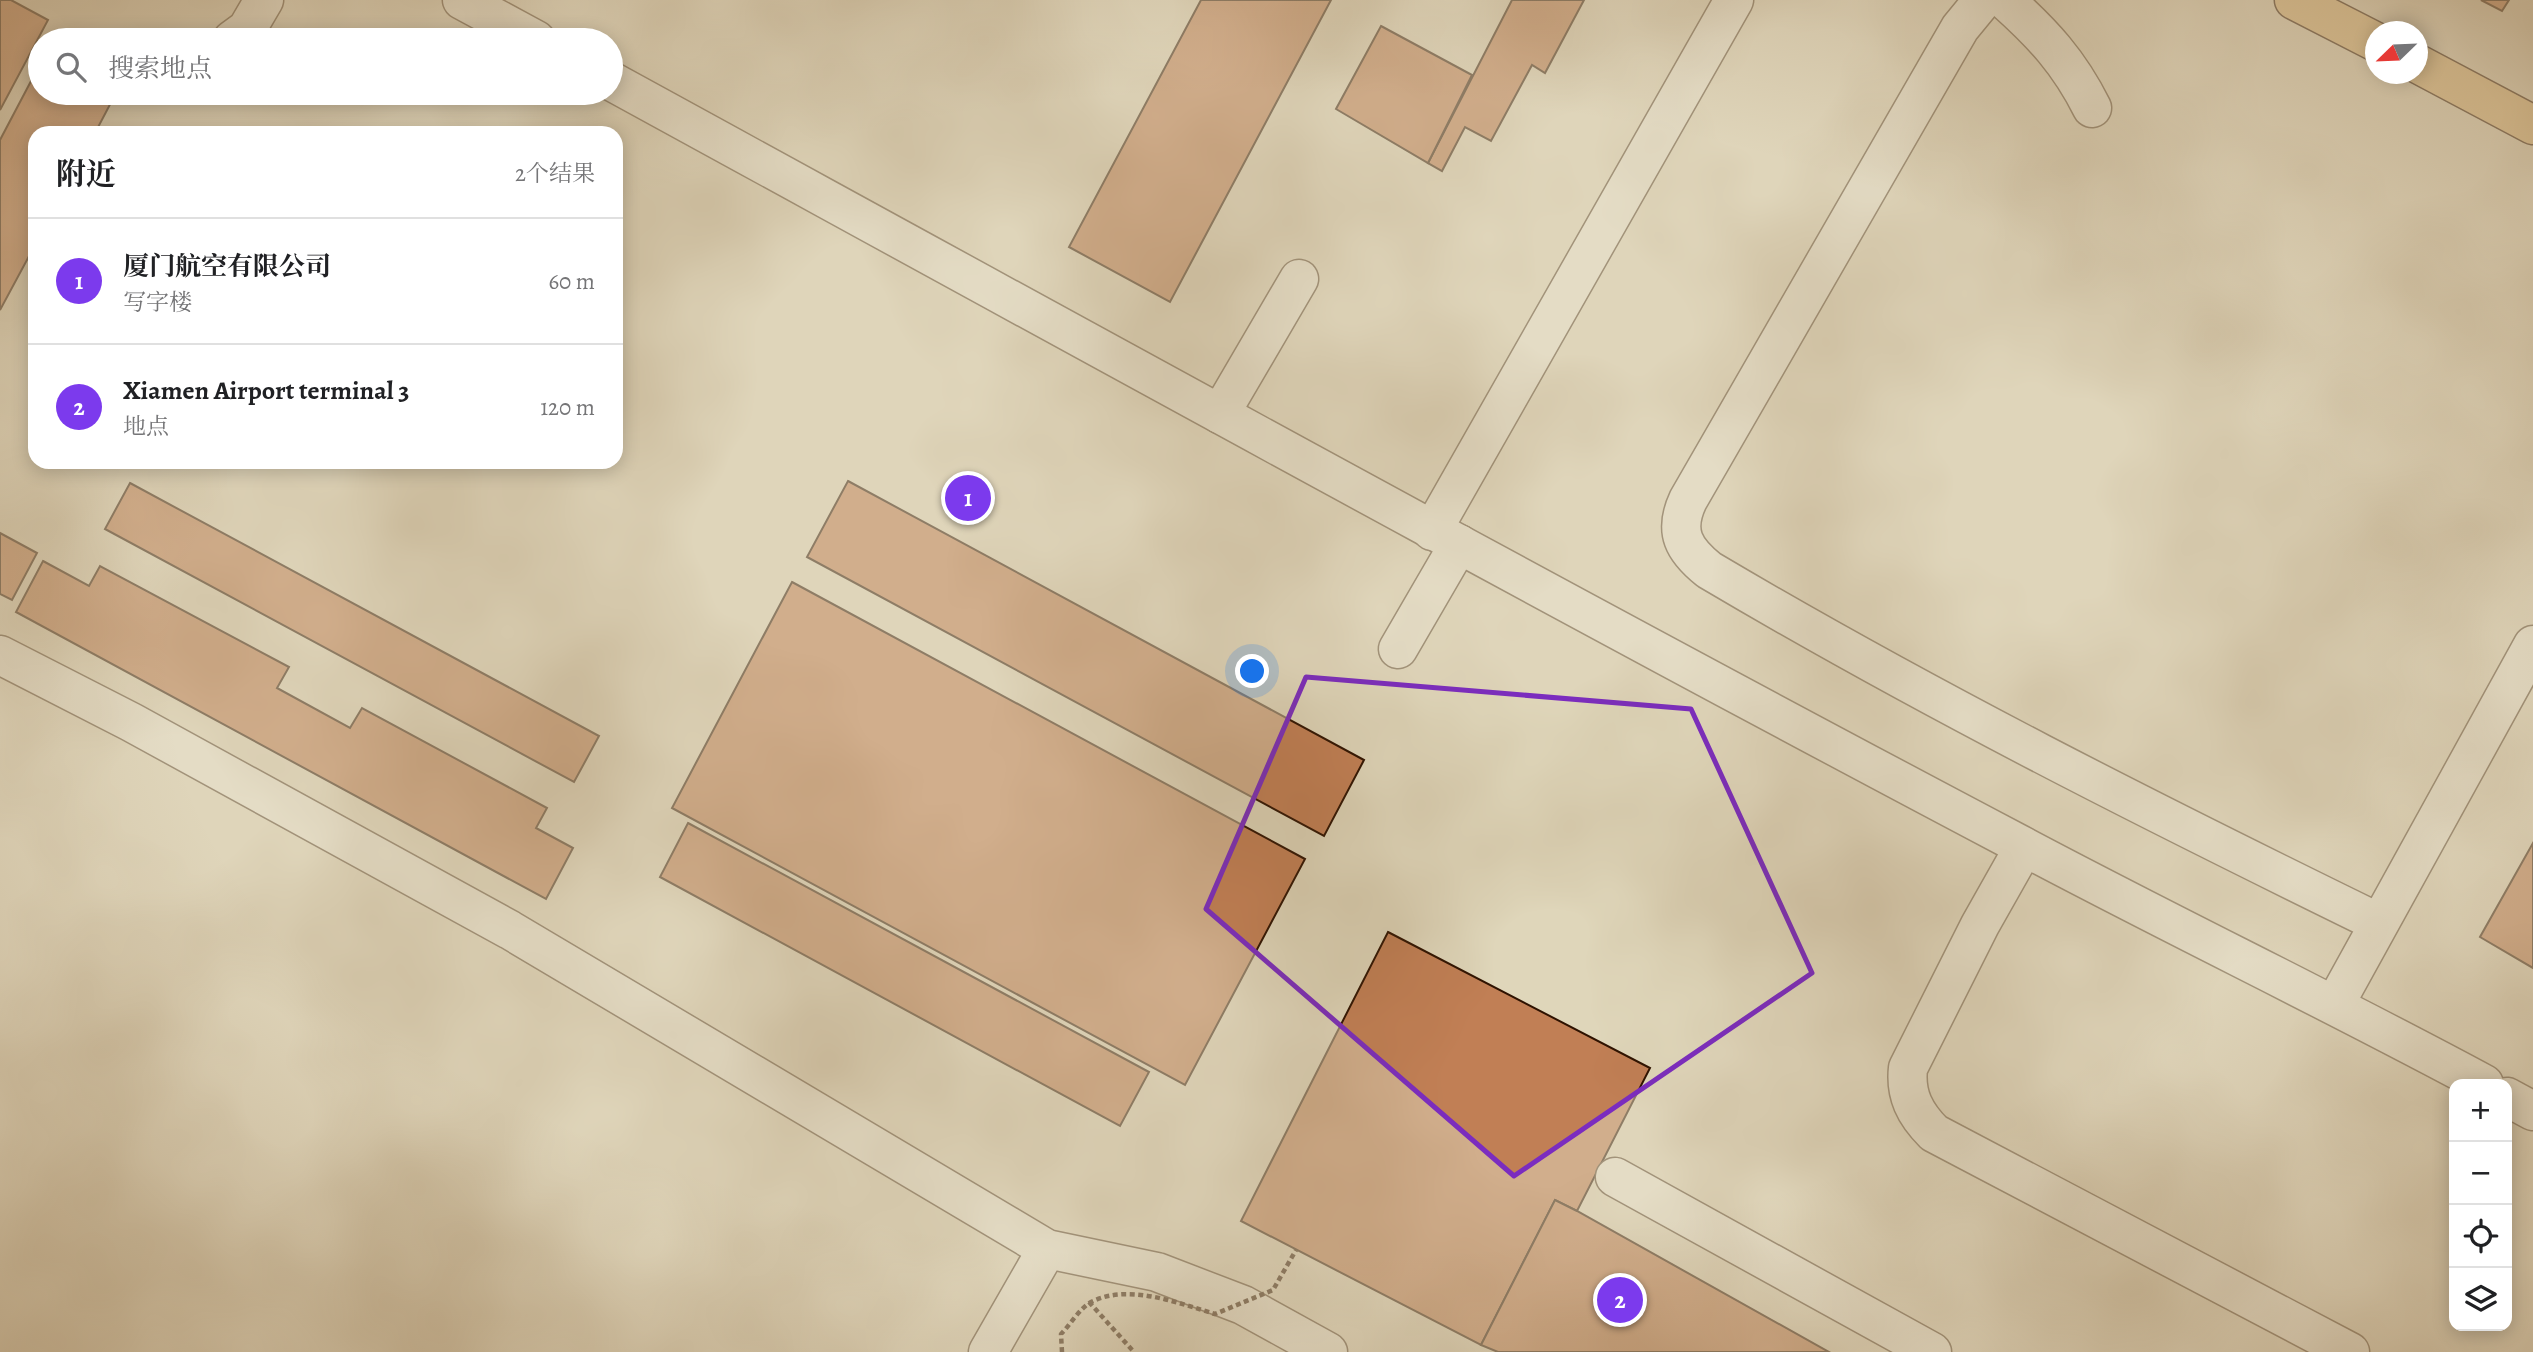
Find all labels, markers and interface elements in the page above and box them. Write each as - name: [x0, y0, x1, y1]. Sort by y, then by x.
- north arrow: [2365, 21, 2428, 84]
- search box: [28, 28, 623, 105]
- icon: search: [52, 48, 90, 86]
- text: 搜索地点: [108, 51, 212, 86]
- text: 附近: [56, 154, 116, 194]
- text: 2个结果: [515, 158, 595, 189]
- text: 厦门航空有限公司: [123, 249, 331, 284]
- text: 1: [75, 266, 83, 297]
- text: 60 m: [548, 266, 595, 297]
- text: 写字楼: [123, 287, 192, 318]
- text: Xiamen Airport terminal 3: [123, 373, 409, 408]
- text: 2: [73, 392, 85, 423]
- text: 120 m: [540, 392, 595, 423]
- text: 地点: [123, 411, 169, 442]
- pin: 1: [945, 472, 991, 524]
- your location: [1235, 654, 1269, 688]
- map controls: [2449, 1079, 2512, 1331]
- button: +: [2449, 1079, 2512, 1142]
- button: −: [2449, 1142, 2512, 1205]
- button: locate: [2449, 1205, 2512, 1268]
- button: layers: [2449, 1268, 2512, 1331]
- pin: 2: [1597, 1274, 1643, 1326]

